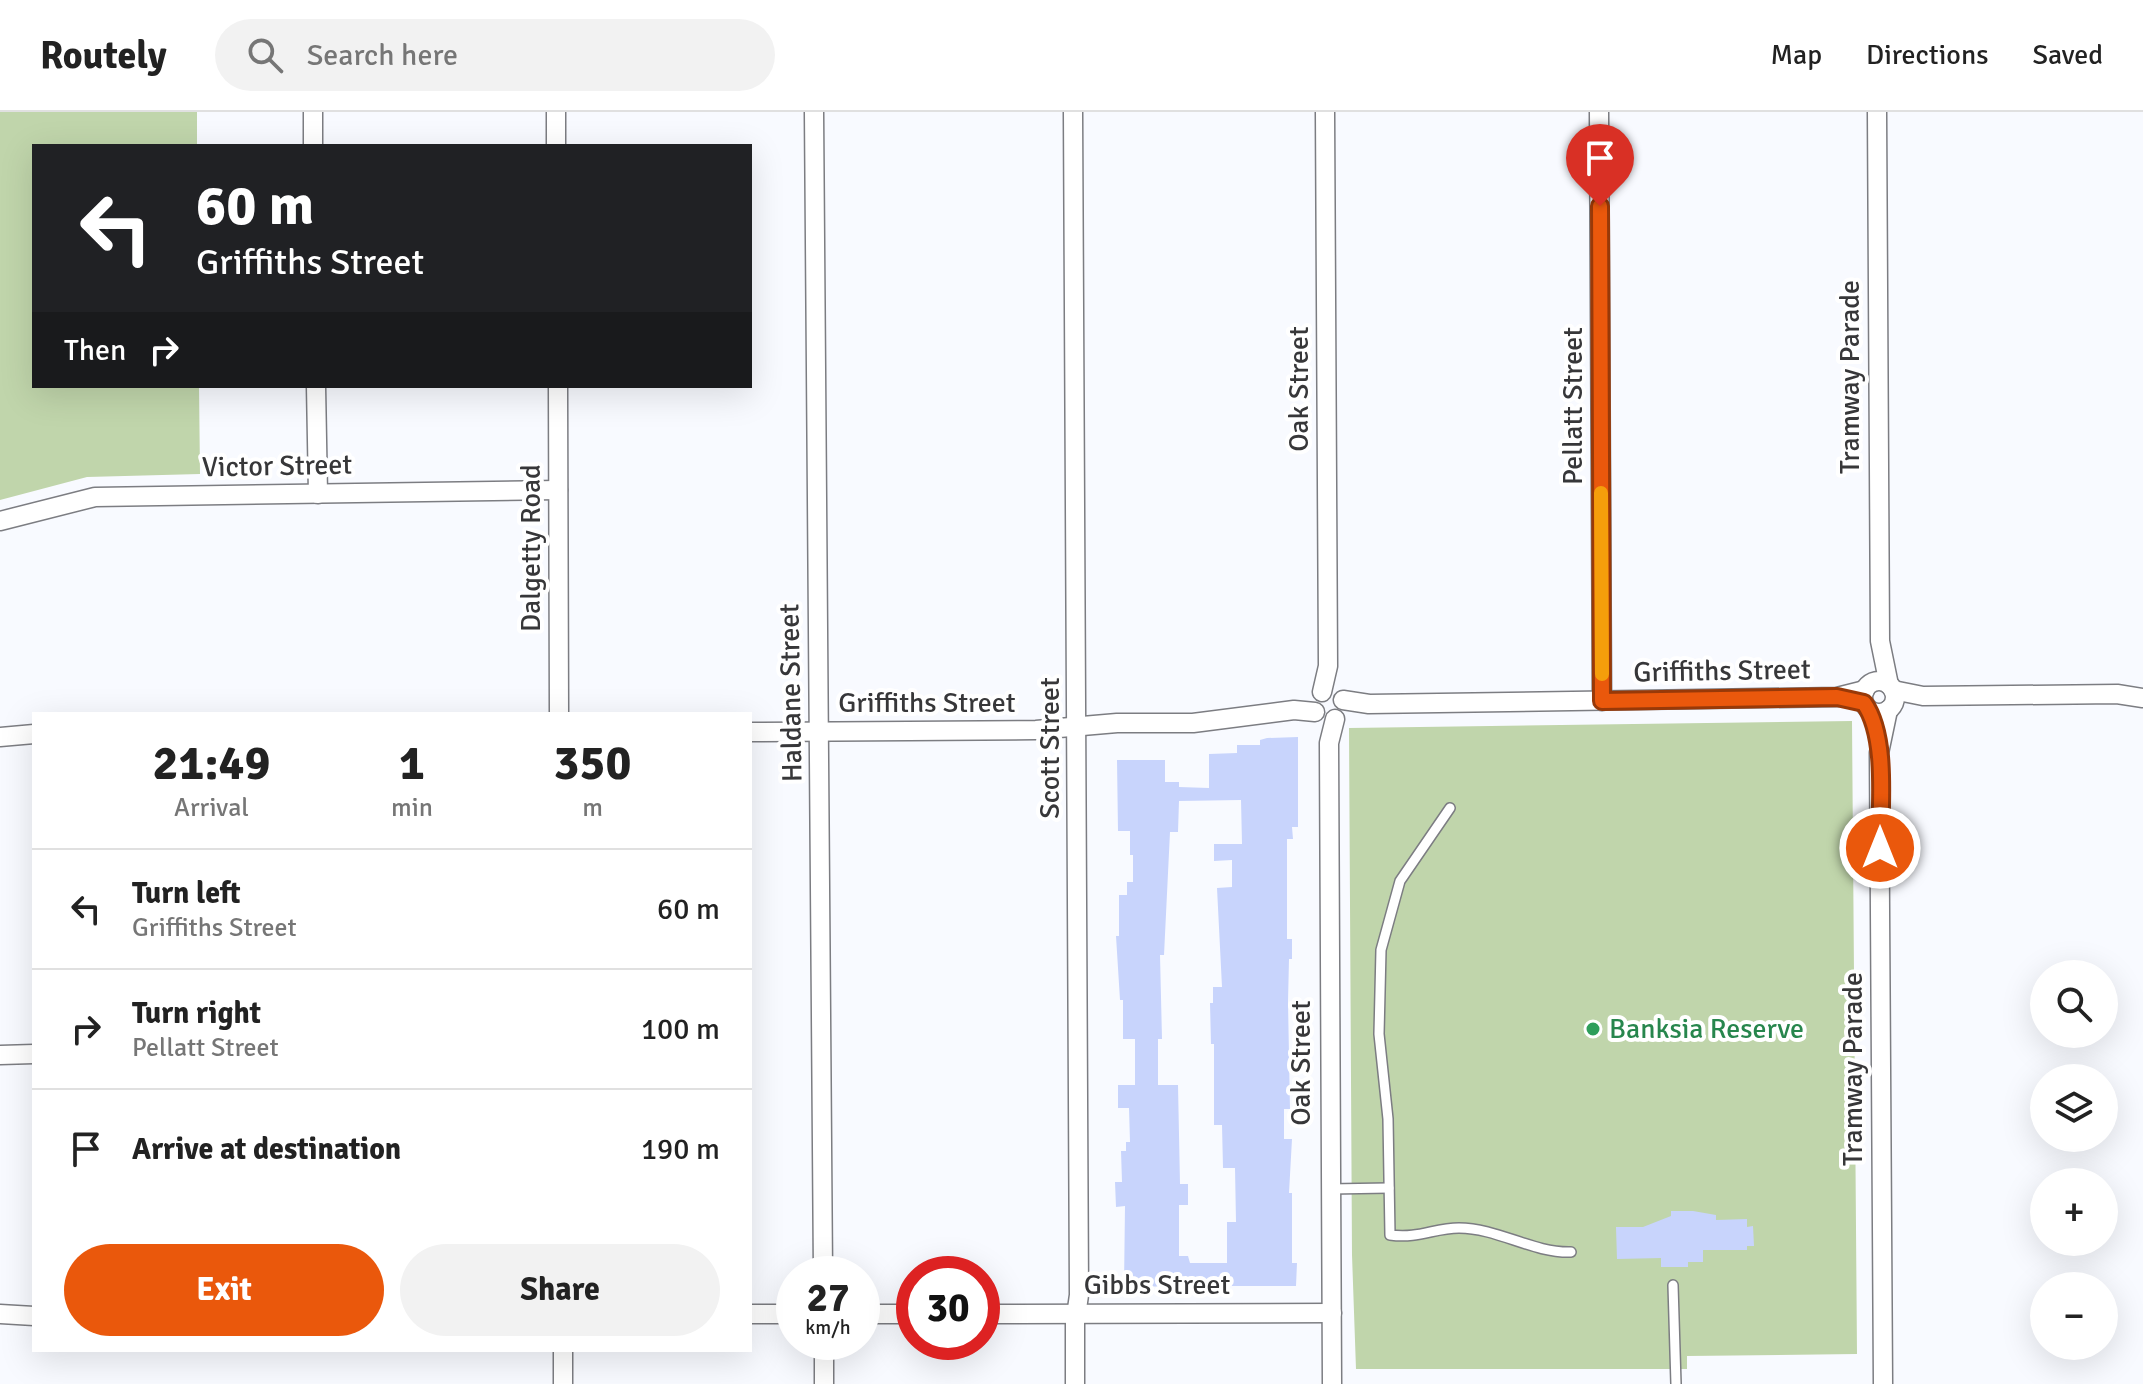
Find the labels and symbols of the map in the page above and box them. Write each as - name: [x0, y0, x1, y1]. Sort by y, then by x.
- pin: [1566, 124, 1634, 206]
- street label: Tramway Parade: [1833, 280, 1867, 474]
- street label: Oak Street: [1282, 326, 1316, 452]
- street label: Pellatt Street: [1556, 327, 1590, 485]
- street label: Victor Street: [202, 448, 353, 484]
- street label: Dalgetty Road: [514, 464, 548, 632]
- street label: Haldane Street: [772, 603, 810, 783]
- street label: Griffiths Street: [1633, 652, 1811, 690]
- street label: Scott Street: [1033, 677, 1067, 819]
- street label: Griffiths Street: [838, 686, 1016, 720]
- position arrow: [1838, 806, 1922, 890]
- street label: Tramway Parade: [1836, 972, 1870, 1166]
- street label: Oak Street: [1284, 1000, 1318, 1126]
- place label: Banksia Reserve: [1609, 1012, 1804, 1046]
- marker: Banksia Reserve: [1584, 1020, 1602, 1038]
- speed limit sign: 30: [896, 1256, 1000, 1360]
- street label: Gibbs Street: [1084, 1268, 1230, 1302]

